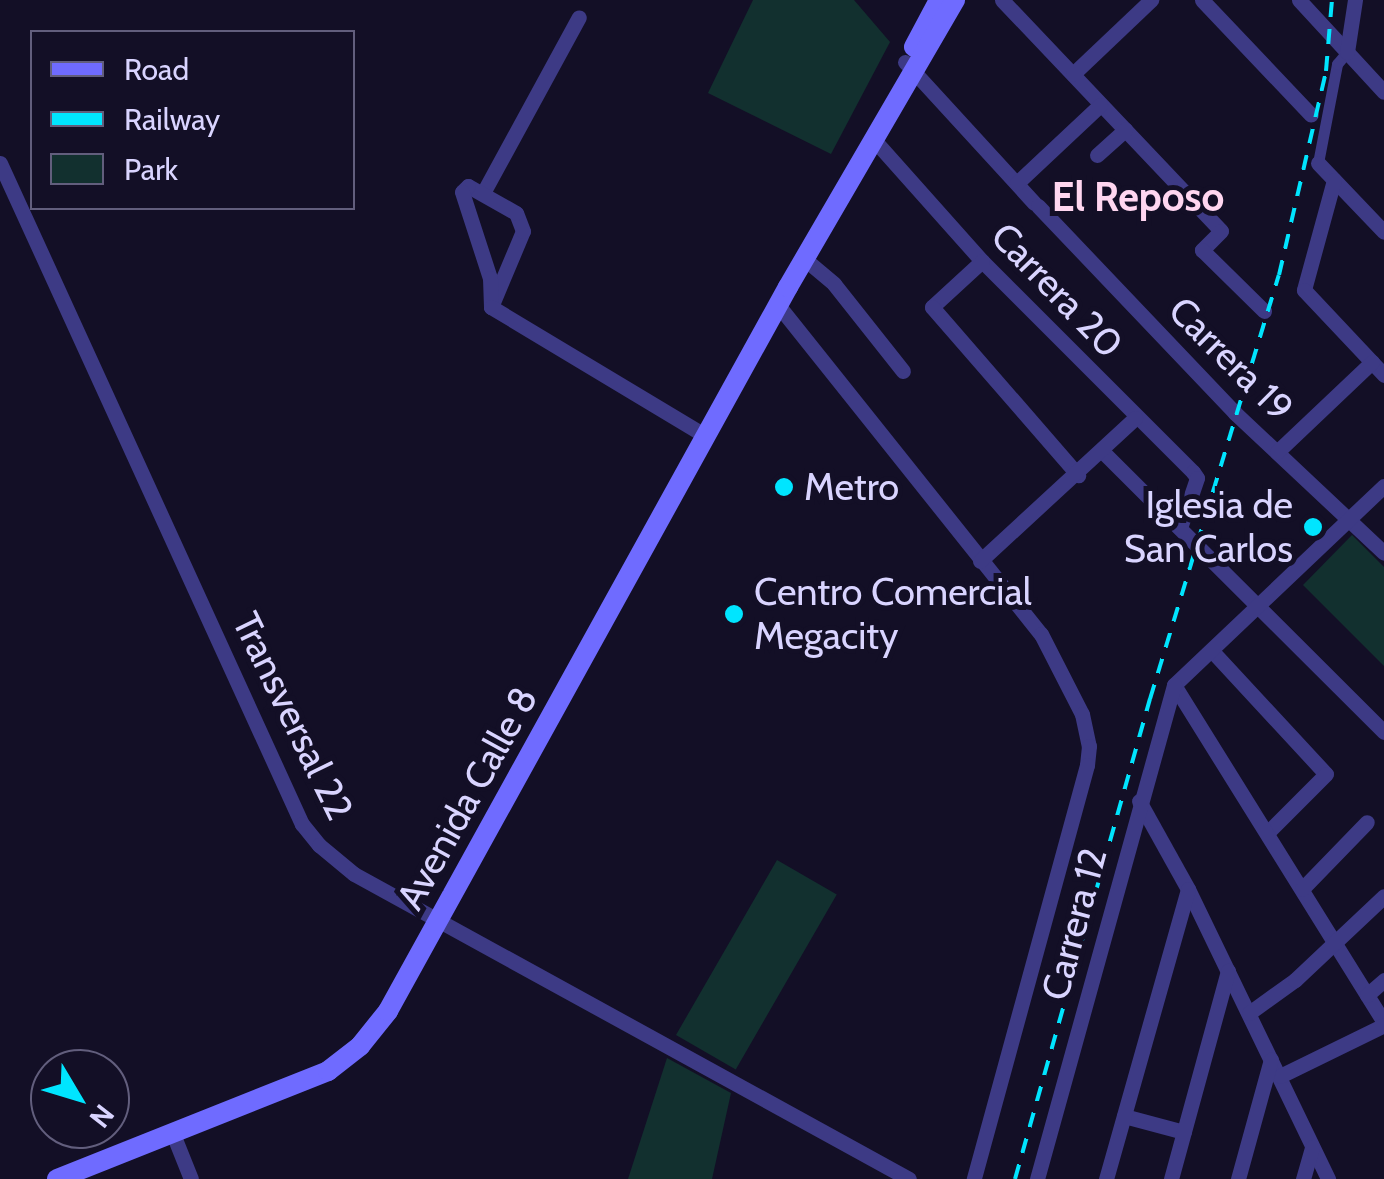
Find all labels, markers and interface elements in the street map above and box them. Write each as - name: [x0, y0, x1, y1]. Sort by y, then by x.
- legend: [30, 30, 355, 210]
- text: Road: [124, 51, 189, 88]
- text: Railway: [124, 101, 220, 138]
- text: Park: [124, 151, 178, 188]
- district label: El Reposo: [1052, 173, 1224, 221]
- street label: Carrera 20: [982, 213, 1132, 367]
- street label: Carrera 19: [1159, 287, 1303, 431]
- place label: Metro: [804, 464, 899, 510]
- marker: Metro: [773, 476, 795, 498]
- place label: Iglesia de San Carlos: [1124, 482, 1293, 572]
- marker: Iglesia de San Carlos: [1302, 516, 1324, 538]
- place label: Centro Comercial Megacity: [754, 569, 1032, 658]
- marker: Centro Comercial Megacity: [723, 603, 745, 625]
- street label: Transversal 22: [223, 605, 363, 827]
- street label: Avenida Calle 8: [387, 679, 547, 917]
- street label: Carrera 12: [1032, 843, 1116, 1005]
- north arrow: [30, 1049, 130, 1149]
- text: N: [83, 1098, 122, 1134]

